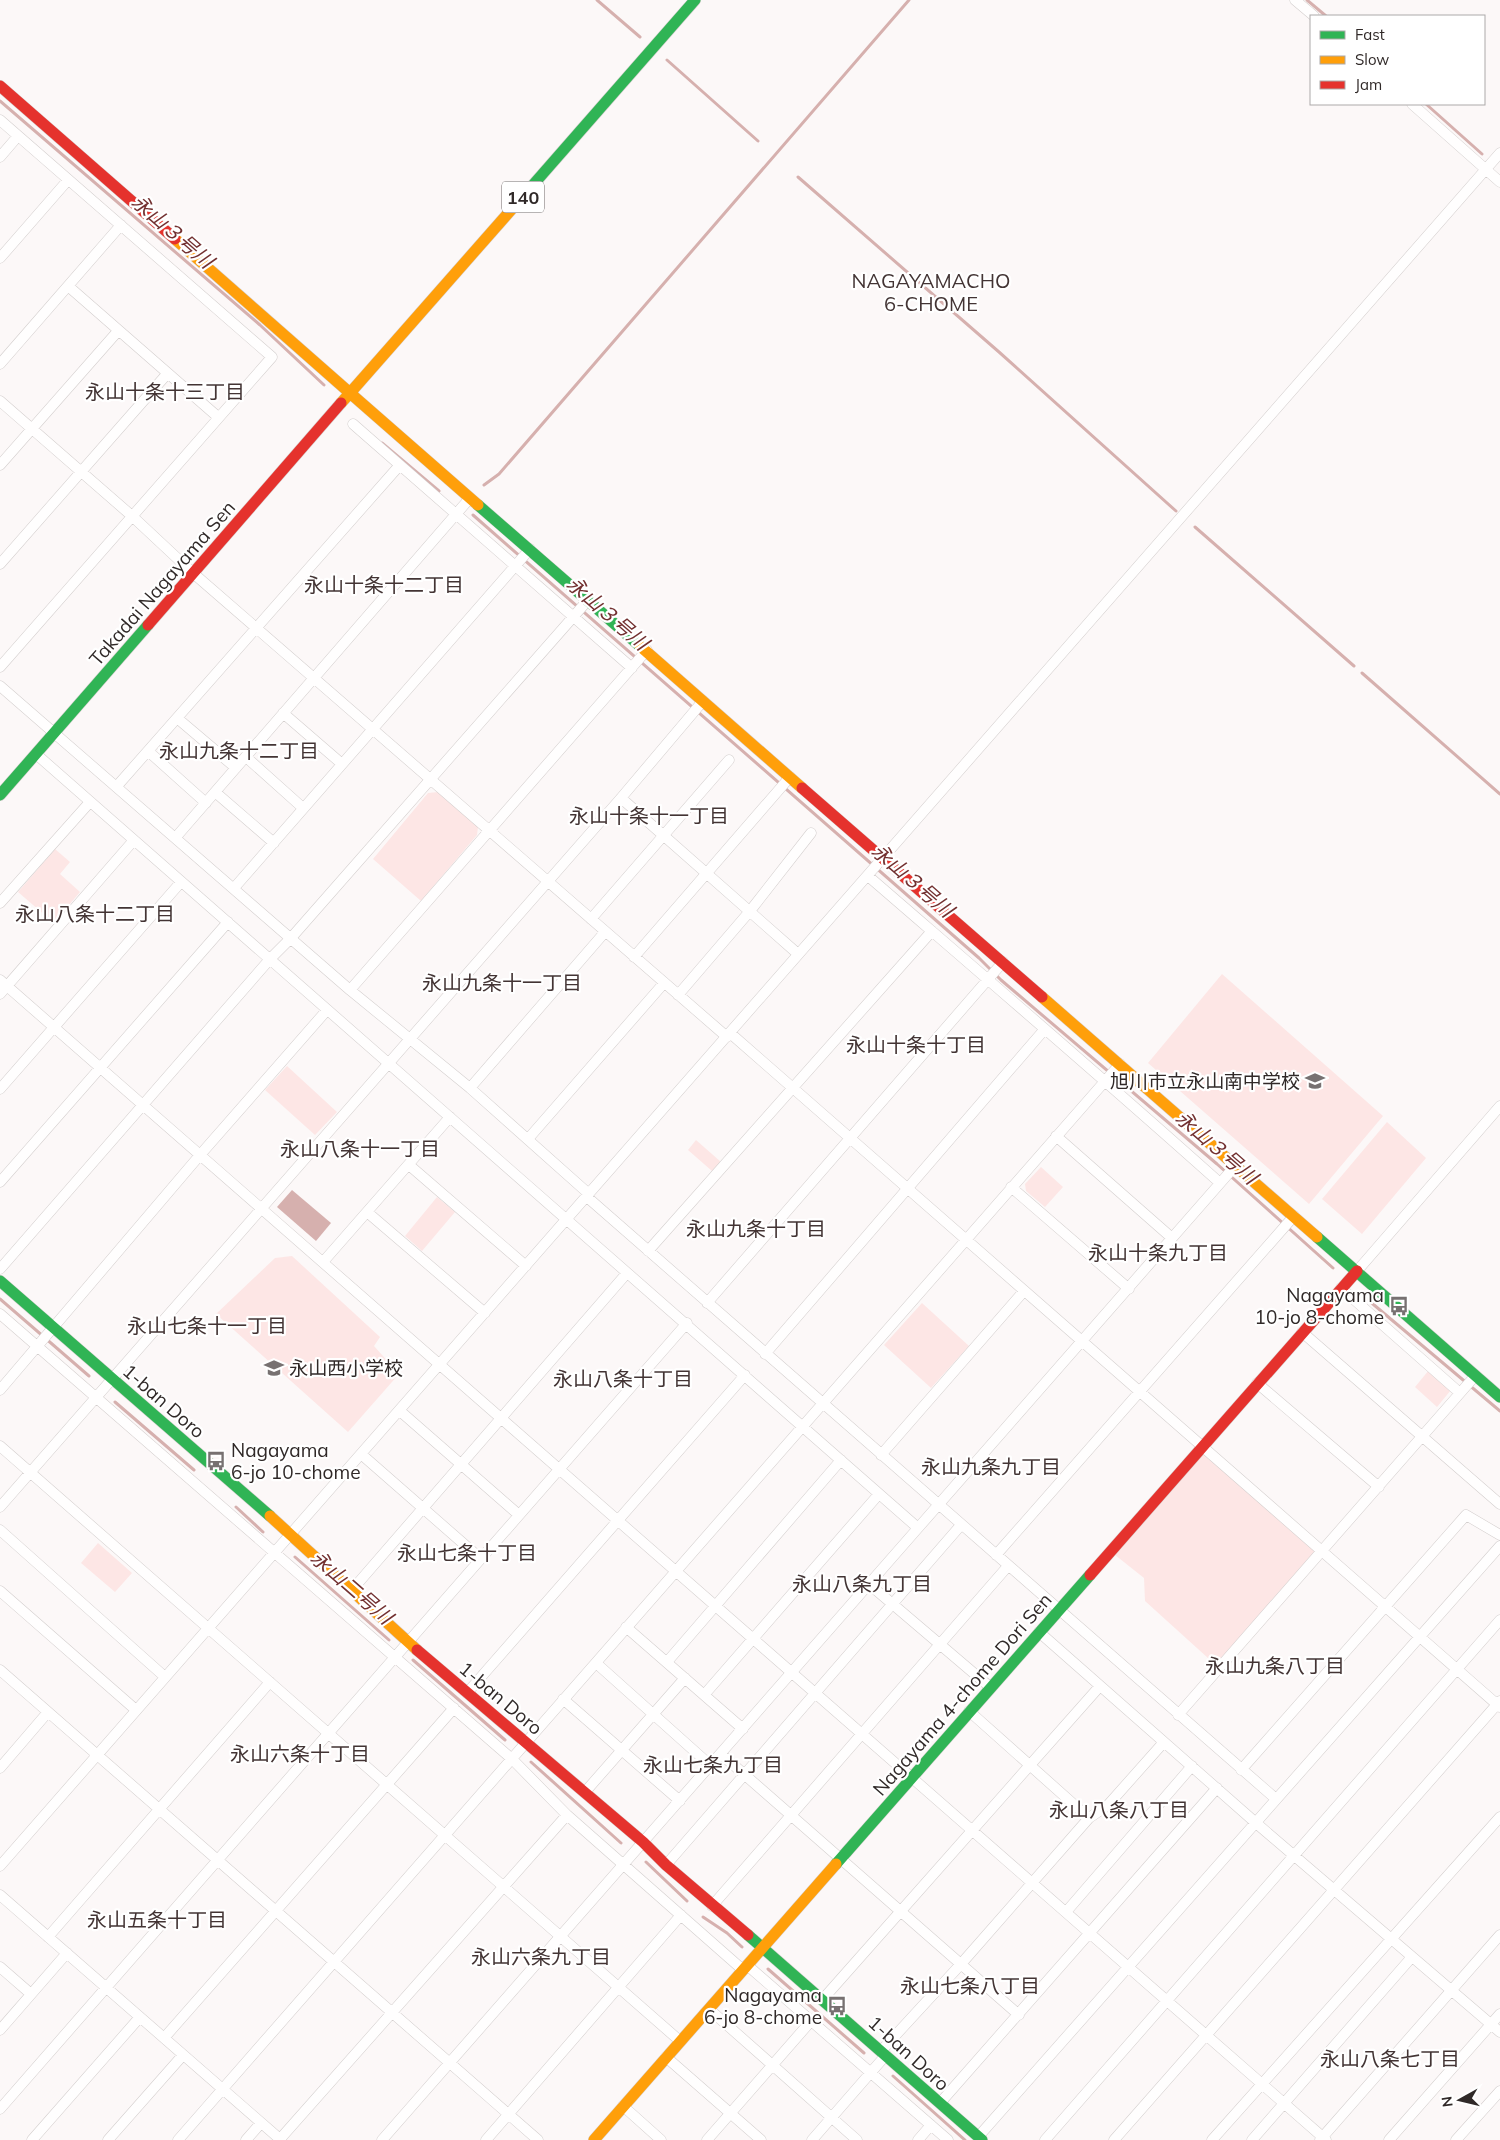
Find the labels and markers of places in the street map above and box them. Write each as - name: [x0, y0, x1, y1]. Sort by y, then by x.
- place label: 旭川市立永山南中学校: [1110, 1069, 1300, 1093]
- school or university icon: 旭川市立永山南中学校: [1304, 1070, 1326, 1092]
- place label: Nagayama 10-jo 8-chome: [1255, 1283, 1384, 1329]
- bus stop icon: Nagayama 10-jo 8-chome: [1388, 1295, 1410, 1317]
- place label: 永山西小学校: [289, 1356, 403, 1380]
- school or university icon: 永山西小学校: [263, 1357, 285, 1379]
- place label: Nagayama 6-jo 10-chome: [231, 1438, 361, 1484]
- bus stop icon: Nagayama 6-jo 10-chome: [205, 1450, 227, 1472]
- place label: Nagayama 6-jo 8-chome: [704, 1983, 822, 2029]
- bus stop icon: Nagayama 6-jo 8-chome: [826, 1995, 848, 2017]

